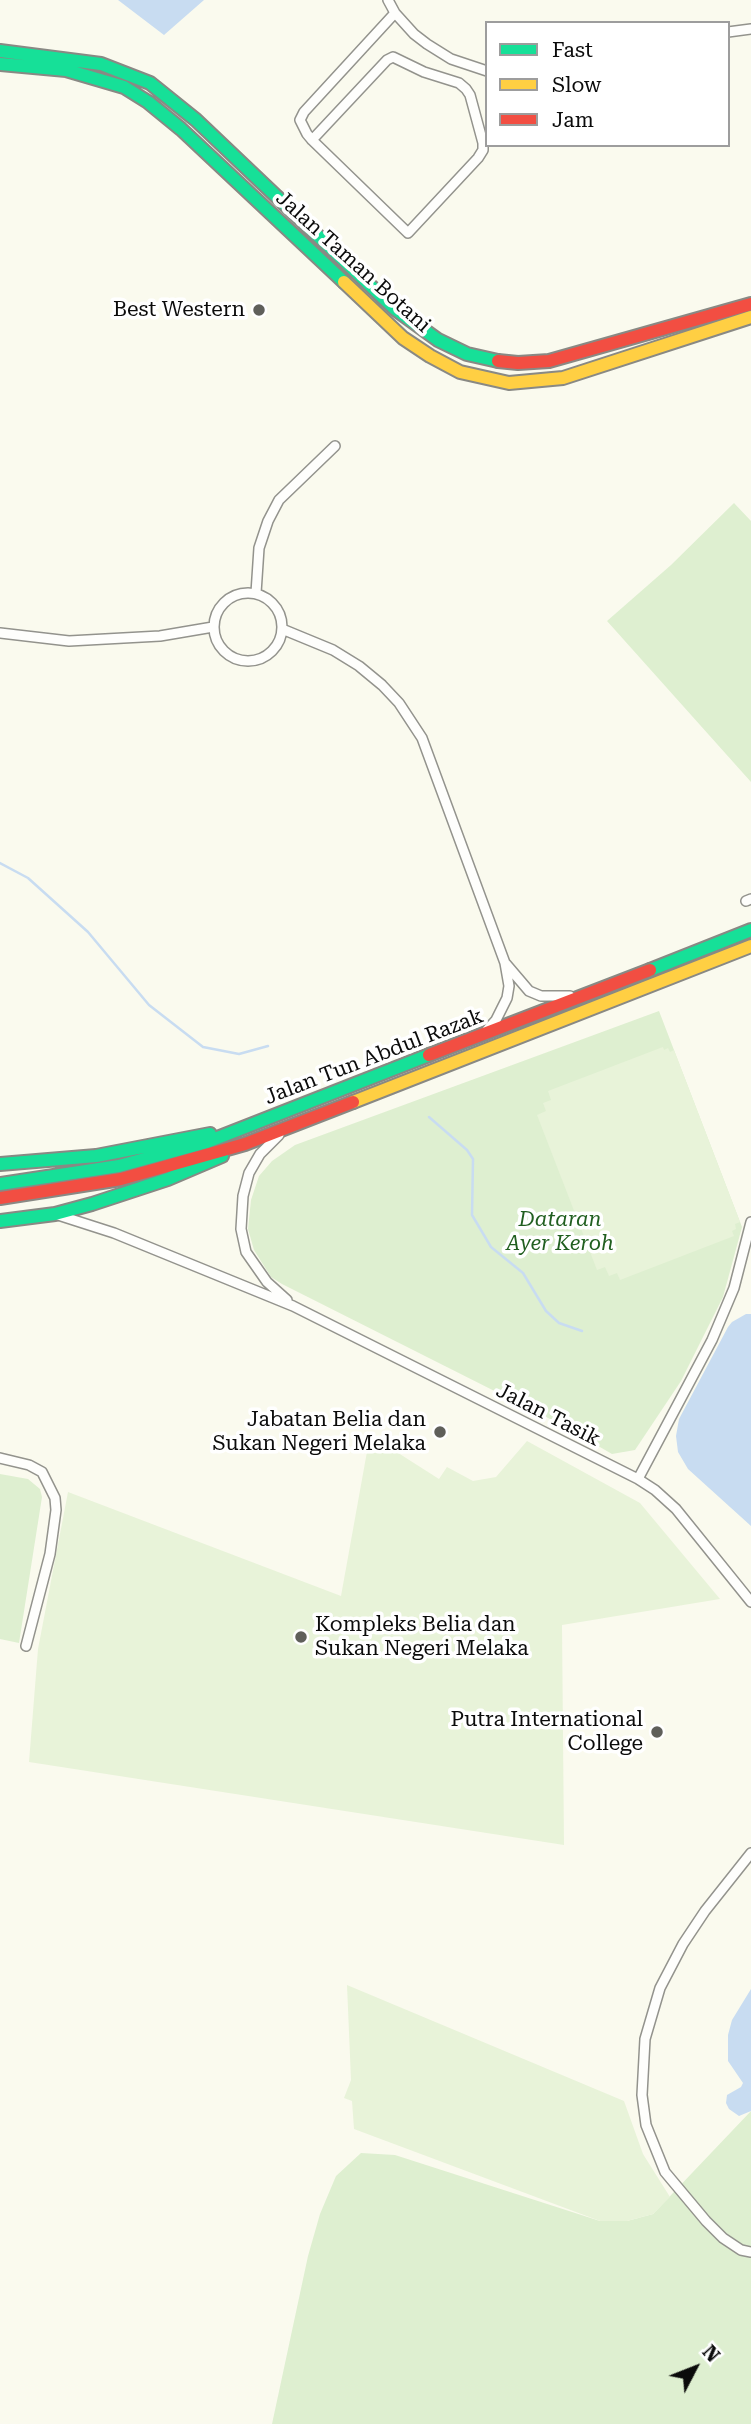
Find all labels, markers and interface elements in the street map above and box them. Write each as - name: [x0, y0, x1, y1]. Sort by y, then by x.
- legend: [485, 21, 730, 147]
- text: Fast: [552, 38, 593, 62]
- text: Slow: [552, 73, 601, 97]
- text: Jam: [552, 108, 594, 132]
- street label: Jalan Taman Botani: [271, 186, 435, 338]
- place label: Best Western: [113, 297, 245, 323]
- marker: Best Western: [251, 302, 267, 318]
- street label: Jalan Tun Abdul Razak: [261, 1004, 487, 1110]
- park label: Dataran Ayer Keroh: [506, 1207, 614, 1257]
- street label: Jalan Tasik: [492, 1378, 604, 1452]
- place label: Jabatan Belia dan Sukan Negeri Melaka: [212, 1407, 426, 1457]
- marker: Jabatan Belia dan Sukan Negeri Melaka: [432, 1424, 448, 1440]
- place label: Kompleks Belia dan Sukan Negeri Melaka: [315, 1612, 529, 1662]
- marker: Kompleks Belia dan Sukan Negeri Melaka: [293, 1629, 309, 1645]
- place label: Putra International College: [450, 1707, 643, 1757]
- marker: Putra International College: [649, 1724, 665, 1740]
- north arrow: [660, 2333, 730, 2403]
- text: N: [698, 2340, 724, 2367]

